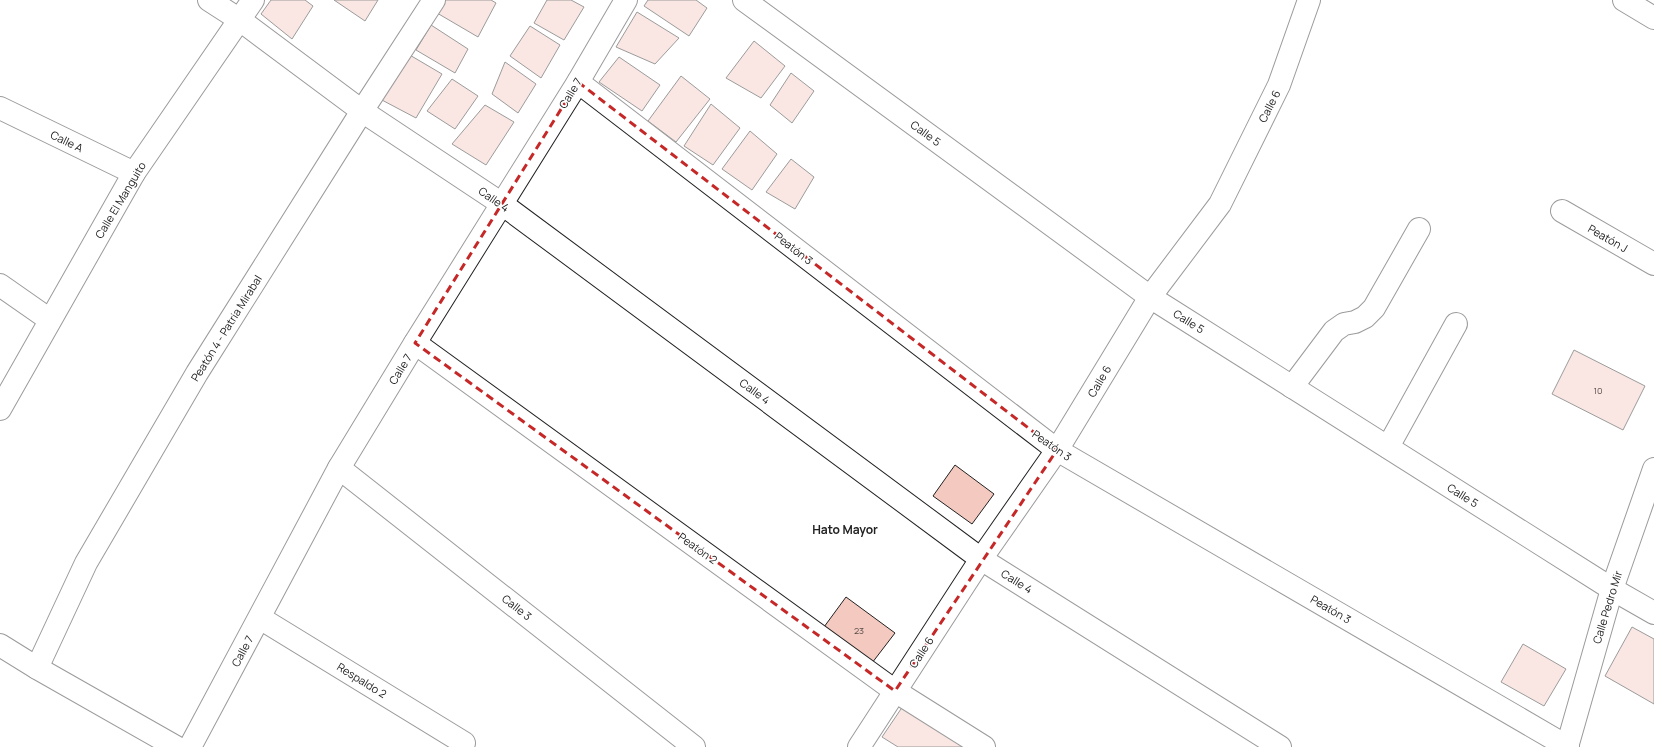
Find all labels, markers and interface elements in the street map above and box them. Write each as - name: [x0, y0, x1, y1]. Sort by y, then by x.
- street label: Calle 7: [555, 75, 585, 111]
- street label: Calle 6: [1254, 87, 1284, 125]
- street label: Calle 5: [908, 117, 944, 149]
- street label: Calle A: [48, 127, 86, 155]
- street label: Calle El Manguito: [91, 158, 149, 241]
- street label: Calle 4: [476, 183, 512, 215]
- street label: Peatón J: [1585, 221, 1631, 255]
- street label: Peatón 3: [772, 228, 816, 268]
- street label: Peatón 4 - Patria Mirabal: [187, 272, 265, 384]
- street label: Calle 5: [1171, 306, 1207, 336]
- street label: Calle 7: [385, 351, 415, 387]
- street label: Calle 6: [1084, 362, 1114, 400]
- street label: Calle 4: [737, 375, 773, 407]
- house number: 10: [1594, 384, 1603, 397]
- street label: Peatón 3: [1029, 426, 1075, 464]
- street label: Calle 5: [1445, 480, 1481, 510]
- district label: Hato Mayor: [812, 521, 878, 538]
- street label: Peatón 2: [675, 529, 721, 567]
- street label: Calle 4: [999, 566, 1035, 596]
- street label: Calle Pedro Mir: [1589, 569, 1625, 645]
- street label: Calle 3: [499, 591, 535, 623]
- street label: Peatón 3: [1308, 591, 1354, 627]
- house number: 23: [854, 624, 864, 637]
- street label: Calle 7: [228, 633, 256, 669]
- street label: Calle 6: [905, 633, 937, 671]
- street label: Respaldo 2: [334, 659, 390, 701]

